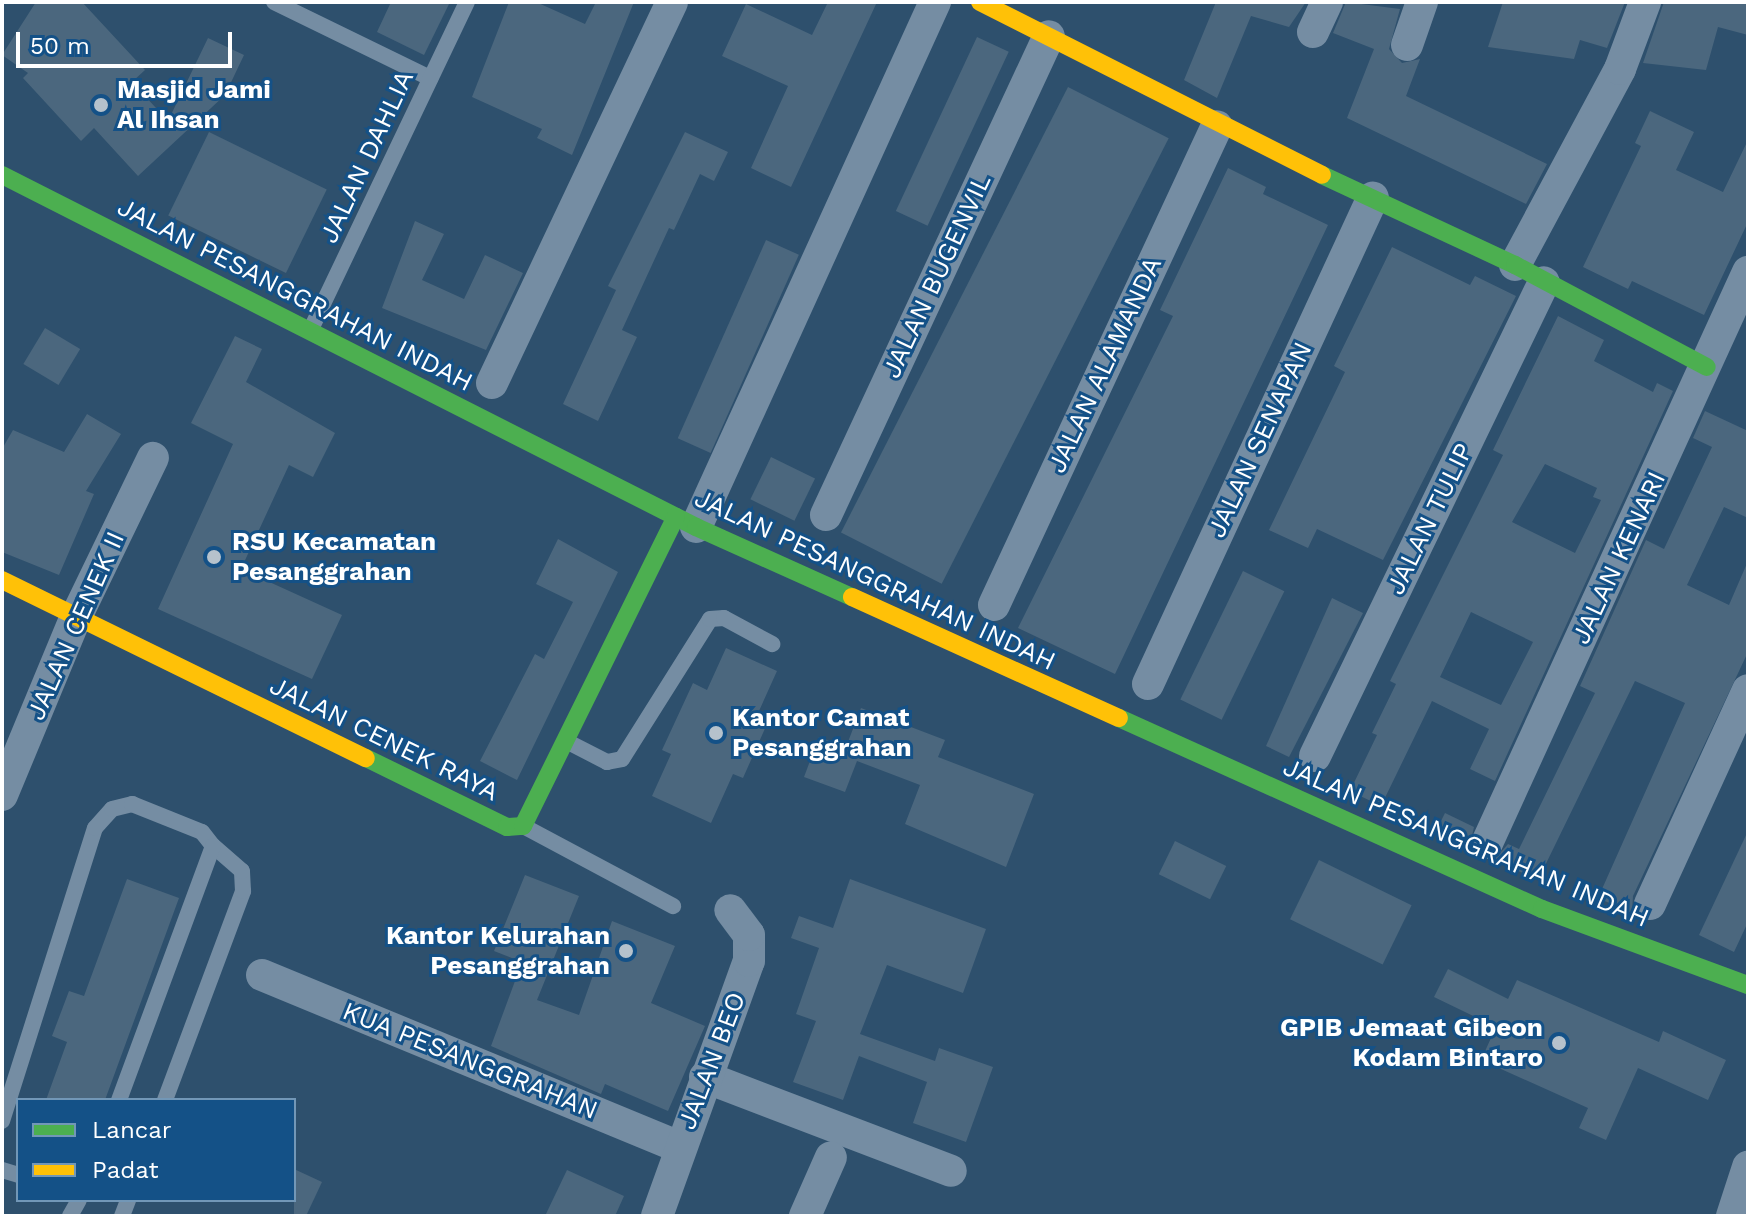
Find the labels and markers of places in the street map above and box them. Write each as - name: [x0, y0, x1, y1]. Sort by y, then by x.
- place label: Masjid Jami Al Ihsan: [117, 74, 271, 136]
- marker: Masjid Jami Al Ihsan: [92, 96, 110, 114]
- place label: RSU Kecamatan Pesanggrahan: [232, 526, 436, 588]
- marker: RSU Kecamatan Pesanggrahan: [203, 546, 225, 568]
- place label: Kantor Camat Pesanggrahan: [732, 702, 912, 764]
- marker: Kantor Camat Pesanggrahan: [707, 724, 725, 742]
- place label: Kantor Kelurahan Pesanggrahan: [385, 920, 610, 982]
- marker: Kantor Kelurahan Pesanggrahan: [617, 942, 635, 960]
- place label: GPIB Jemaat Gibeon Kodam Bintaro: [1280, 1012, 1543, 1074]
- marker: GPIB Jemaat Gibeon Kodam Bintaro: [1550, 1034, 1568, 1052]

